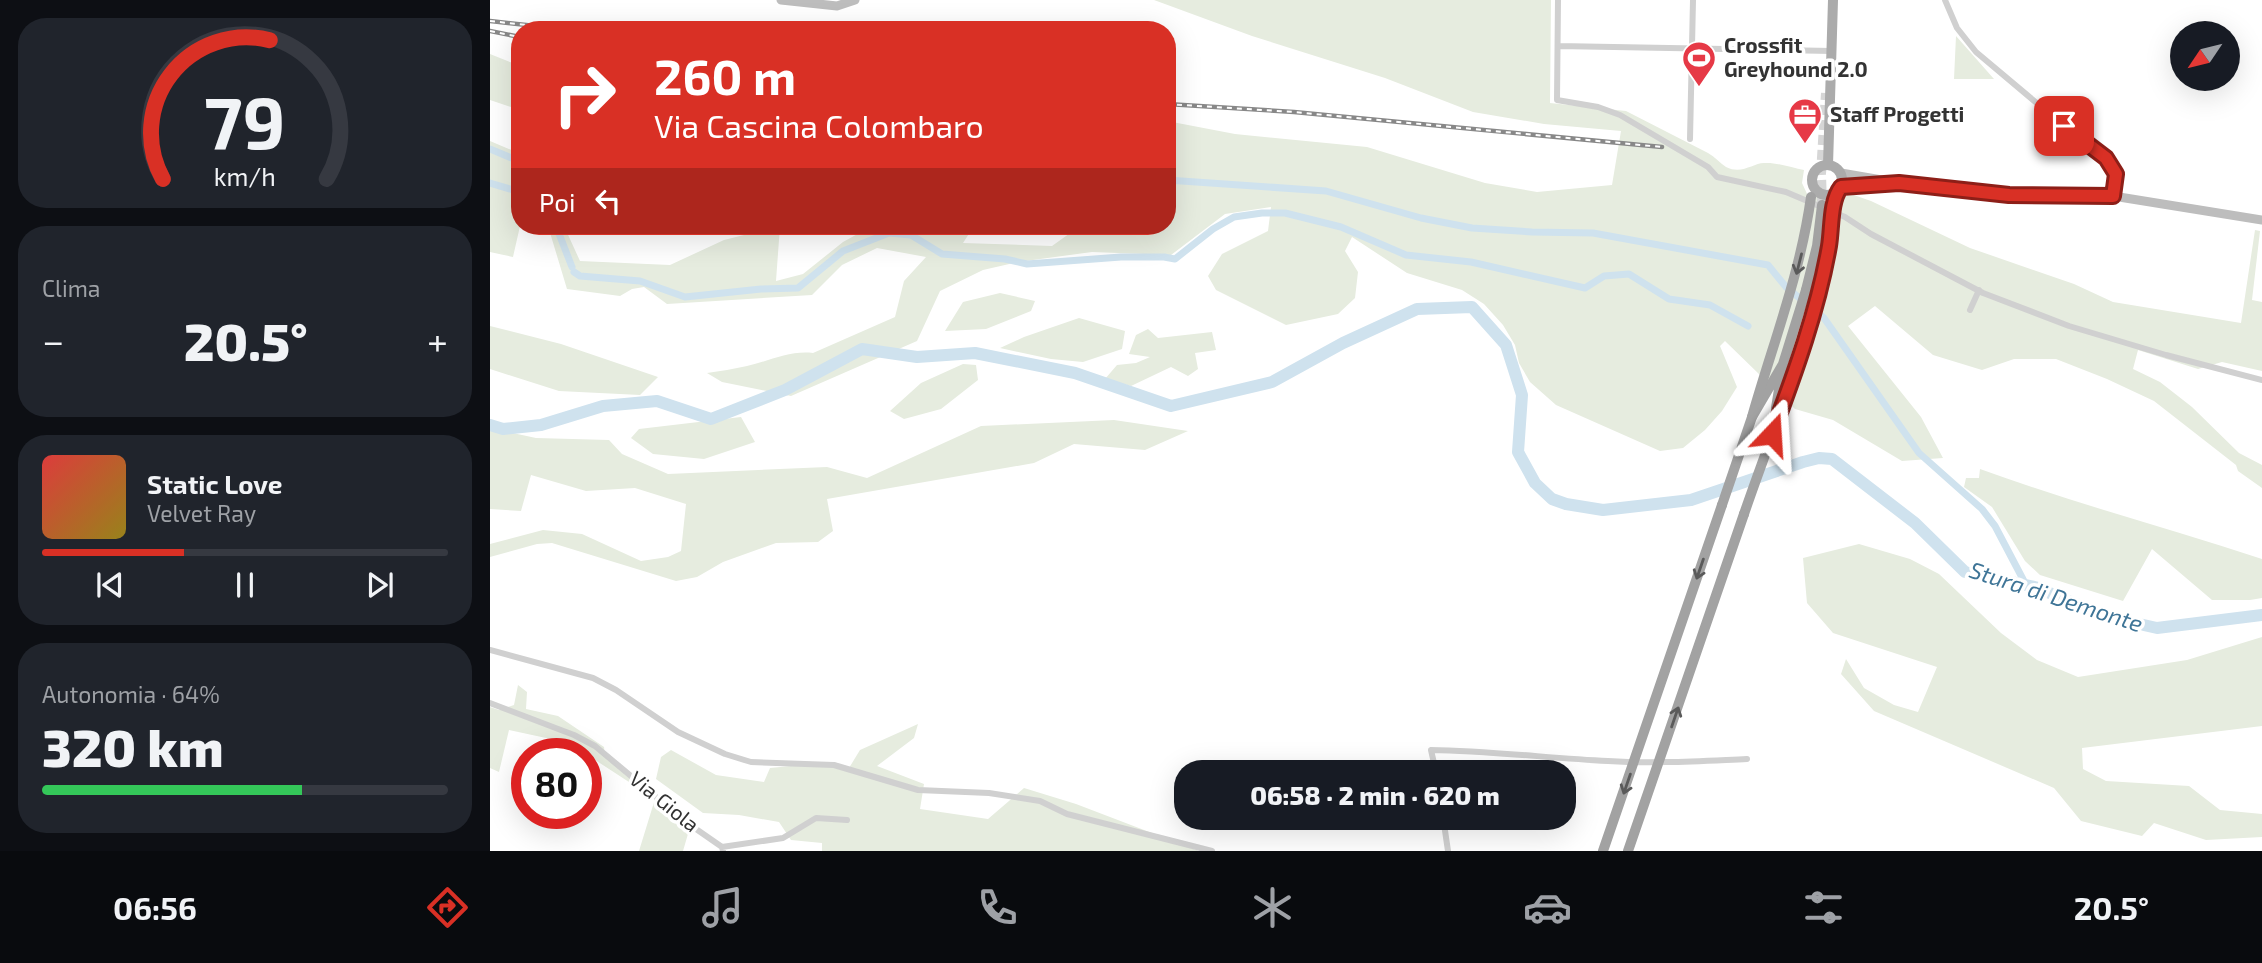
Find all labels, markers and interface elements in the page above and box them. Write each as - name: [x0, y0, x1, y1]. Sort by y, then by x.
- north arrow: [2170, 21, 2240, 91]
- map controls: [2170, 21, 2240, 91]
- place label: Crossfit Greyhound 2.0: [1724, 32, 1868, 82]
- sports icon: Crossfit Greyhound 2.0: [1680, 39, 1718, 88]
- text: 260 m: [654, 46, 796, 105]
- icon: right: [539, 49, 630, 140]
- text: 79: [204, 77, 286, 165]
- office icon: Staff Progetti: [1786, 96, 1824, 145]
- pin: [2034, 96, 2094, 156]
- place label: Staff Progetti: [1830, 101, 1964, 126]
- text: Via Cascina Colombaro: [654, 106, 984, 144]
- icon: arrive: [2045, 107, 2083, 145]
- text: km/h: [214, 161, 276, 191]
- icon: left: [589, 182, 627, 220]
- text: Poi: [539, 186, 575, 217]
- one-way arrow: [1792, 253, 1805, 275]
- text: Clima: [42, 274, 100, 302]
- text: 20.5°: [184, 309, 308, 371]
- text: −: [42, 317, 64, 363]
- text: +: [427, 317, 448, 363]
- position arrow: [1735, 397, 1809, 471]
- text: Static Love: [147, 468, 283, 499]
- text: Velvet Ray: [147, 499, 256, 527]
- water label: Stura di Demonte: [1966, 555, 2147, 637]
- one-way arrow: [1693, 558, 1705, 580]
- icon: previous: [91, 566, 129, 604]
- icon: pause: [226, 566, 264, 604]
- icon: next: [361, 566, 399, 604]
- text: Autonomia · 64%: [42, 680, 220, 708]
- one-way arrow: [1670, 707, 1682, 729]
- text: 320 km: [42, 715, 224, 777]
- speed limit sign: 80: [511, 738, 602, 829]
- street label: Via Giola: [625, 765, 705, 836]
- one-way arrow: [1620, 773, 1632, 795]
- text: 06:58 · 2 min · 620 m: [1250, 779, 1500, 810]
- icon: directions: [423, 883, 472, 932]
- icon: music: [698, 883, 747, 932]
- icon: phone: [973, 883, 1022, 932]
- icon: climate: [1248, 883, 1297, 932]
- icon: car: [1523, 883, 1572, 932]
- icon: filters: [1799, 883, 1848, 932]
- text: 06:56: [113, 888, 197, 926]
- text: 20.5°: [2074, 888, 2149, 926]

